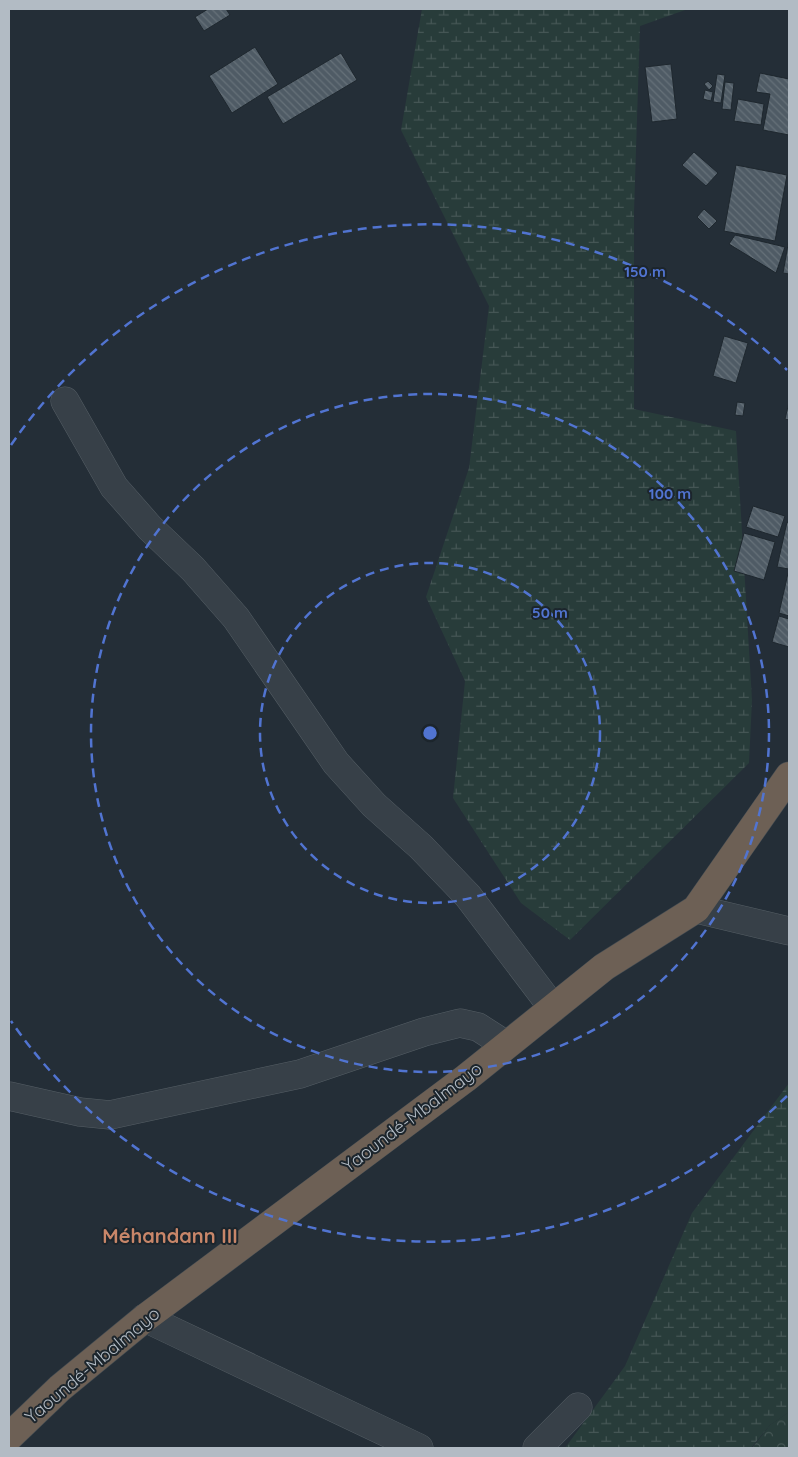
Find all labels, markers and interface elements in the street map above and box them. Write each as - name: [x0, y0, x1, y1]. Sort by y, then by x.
- text: 150 m: [624, 262, 666, 281]
- text: 100 m: [649, 484, 691, 503]
- text: 50 m: [532, 603, 568, 622]
- centre of rings: [421, 724, 439, 742]
- street label: Yaoundé-Mbalmayo: [338, 1057, 486, 1177]
- district label: Méhandann III: [102, 1223, 238, 1248]
- street label: Yaoundé-Mbalmayo: [20, 1302, 164, 1428]

